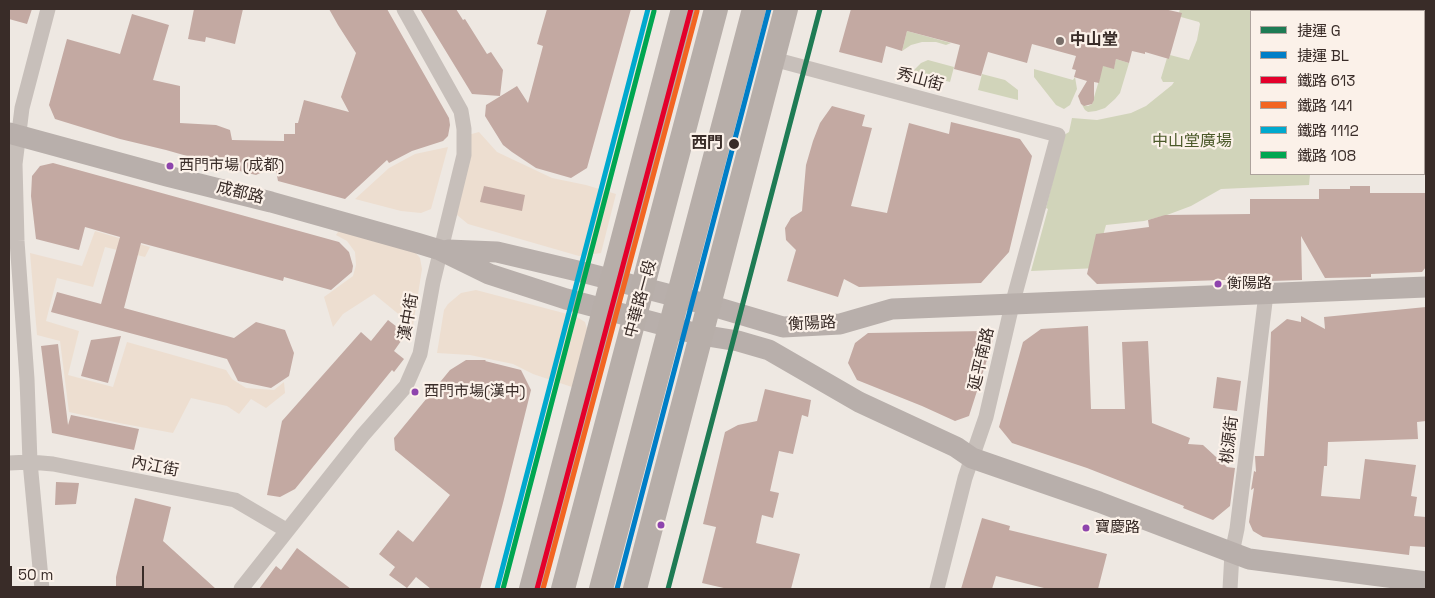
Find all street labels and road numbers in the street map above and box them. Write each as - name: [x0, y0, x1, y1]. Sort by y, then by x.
- street label: 秀山街: [894, 65, 946, 95]
- street label: 成都路: [214, 178, 266, 208]
- street label: 中華路一段: [621, 258, 661, 340]
- street label: 漢中街: [395, 292, 423, 342]
- street label: 衡陽路: [788, 313, 836, 335]
- street label: 延平南路: [965, 326, 999, 392]
- street label: 桃源街: [1218, 415, 1242, 465]
- street label: 內江街: [130, 453, 180, 481]

